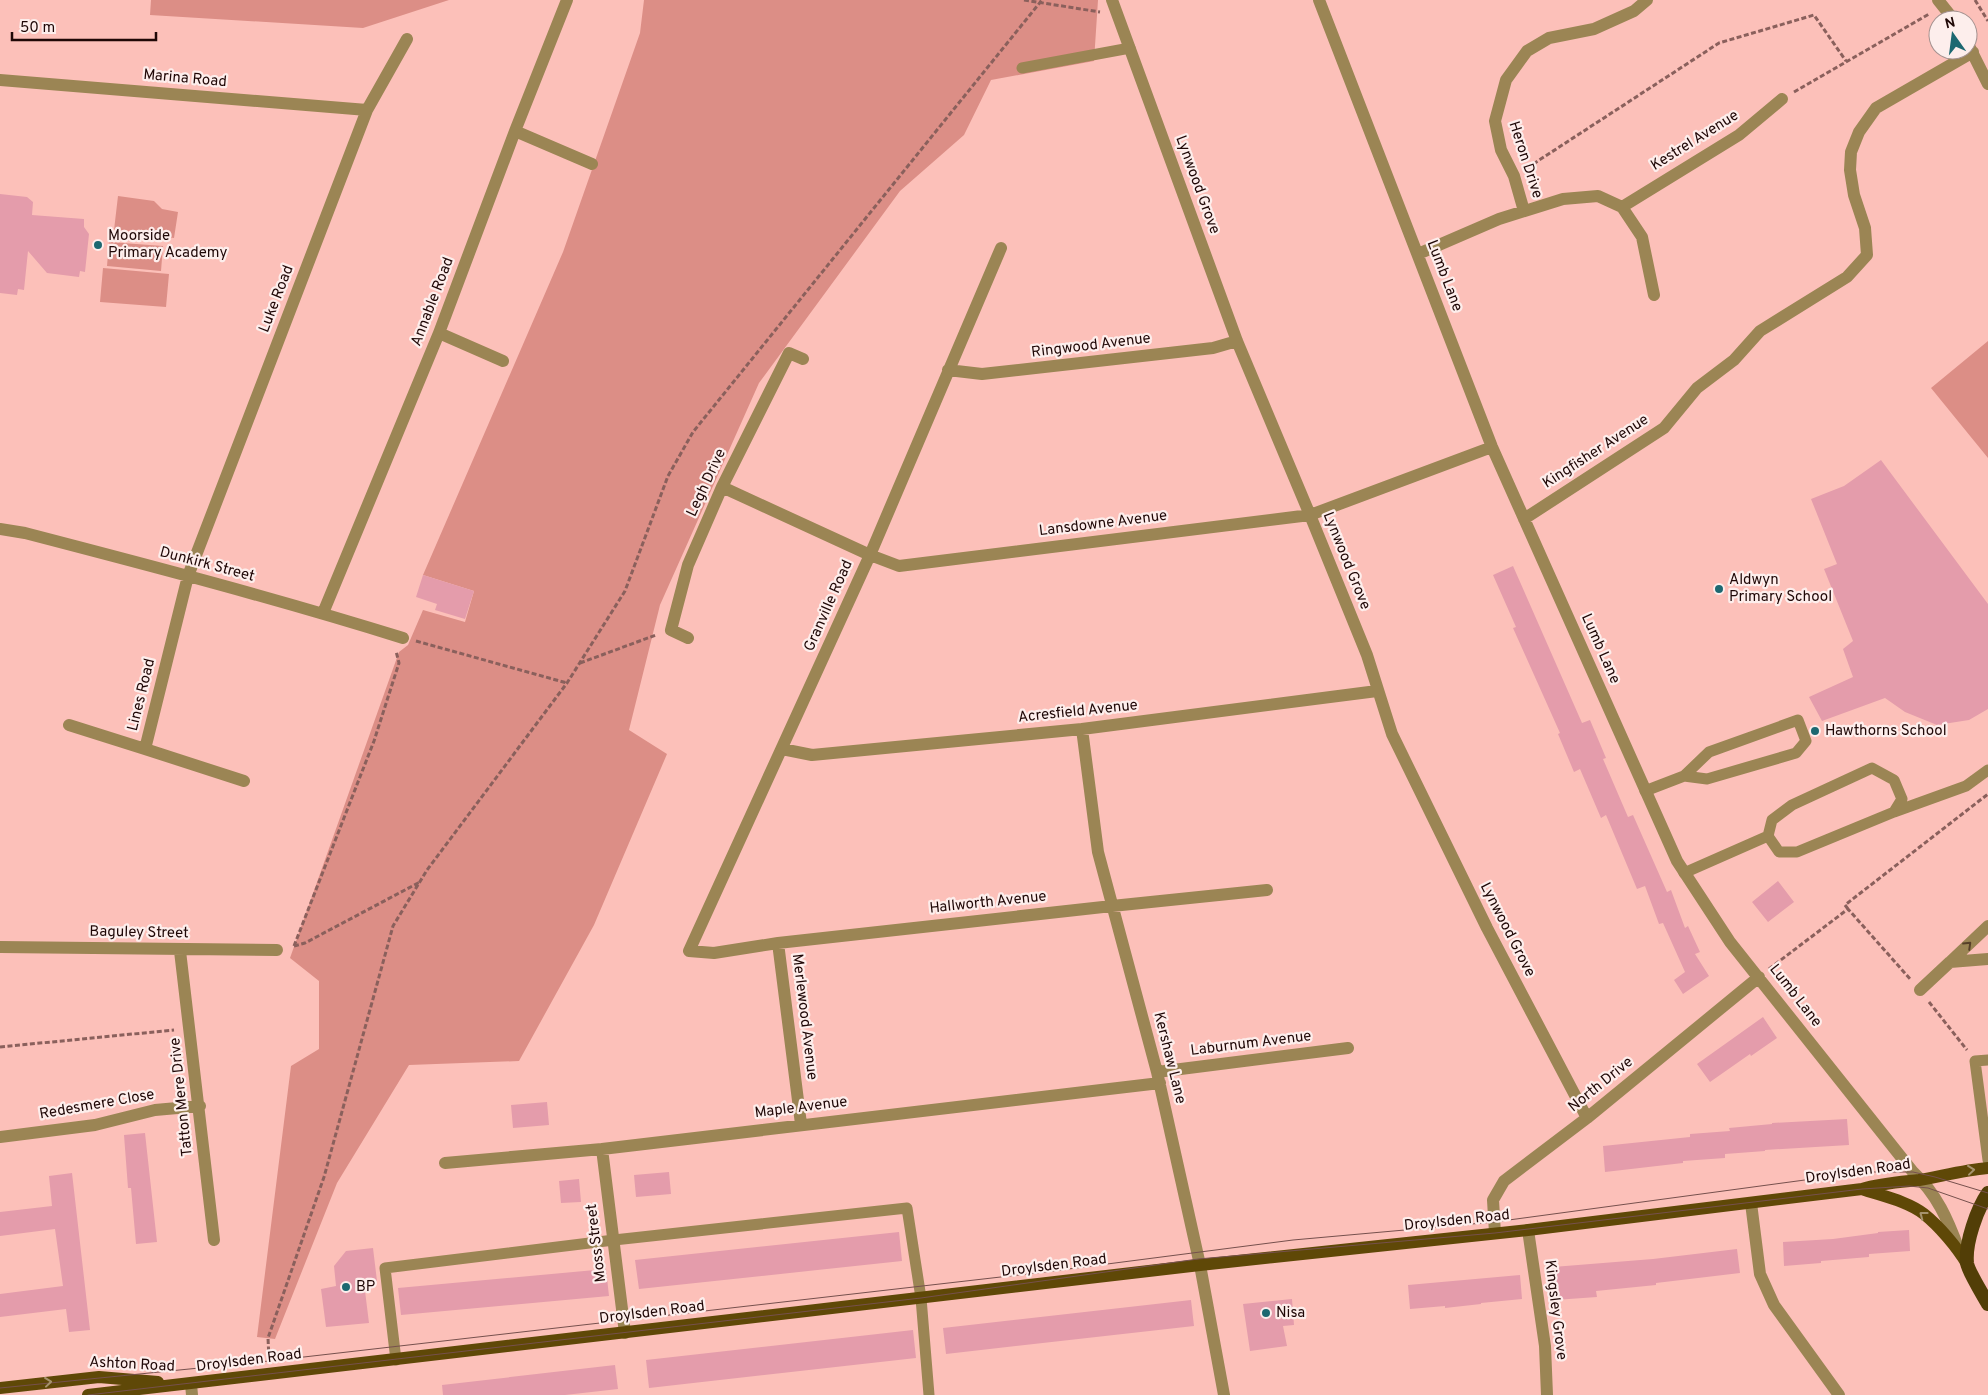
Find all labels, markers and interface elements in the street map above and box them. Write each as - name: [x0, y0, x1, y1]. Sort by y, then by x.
- scale bar: [12, 10, 156, 42]
- north arrow: [1928, 10, 1978, 60]
- text: N: [1943, 14, 1957, 33]
- text: 50 m: [20, 19, 55, 38]
- street label: Marina Road: [142, 66, 228, 92]
- street label: Kestrel Avenue: [1648, 106, 1742, 176]
- street label: Heron Drive: [1504, 119, 1546, 201]
- street label: Lynwood Grove: [1170, 133, 1224, 237]
- place label: Moorside Primary Academy: [108, 227, 228, 263]
- street label: Lumb Lane: [1422, 238, 1466, 314]
- marker: Moorside Primary Academy: [92, 239, 104, 251]
- street label: Annable Road: [407, 255, 459, 349]
- street label: Luke Road: [255, 263, 299, 335]
- street label: Ringwood Avenue: [1030, 329, 1152, 363]
- street label: Kingfisher Avenue: [1539, 411, 1653, 493]
- street label: Legh Drive: [683, 446, 731, 520]
- street label: Lansdowne Avenue: [1038, 507, 1168, 541]
- street label: Lynwood Grove: [1318, 509, 1374, 613]
- street label: Dunkirk Street: [157, 543, 257, 587]
- street label: Granville Road: [800, 557, 858, 655]
- place label: Aldwyn Primary School: [1729, 571, 1832, 607]
- marker: Aldwyn Primary School: [1713, 583, 1725, 595]
- street label: Lumb Lane: [1576, 611, 1624, 687]
- street label: Lines Road: [124, 657, 160, 733]
- street label: Acresfield Avenue: [1017, 696, 1139, 728]
- place label: Hawthorns School: [1825, 722, 1947, 741]
- marker: Hawthorns School: [1809, 725, 1821, 737]
- street label: Lynwood Grove: [1475, 880, 1539, 980]
- street label: Hallworth Avenue: [929, 887, 1047, 919]
- street label: Baguley Street: [89, 923, 189, 943]
- one-way arrow: [1962, 942, 1971, 951]
- street label: Merlewood Avenue: [787, 953, 821, 1081]
- street label: Lumb Lane: [1764, 961, 1826, 1031]
- street label: Kershaw Lane: [1148, 1010, 1190, 1106]
- street label: Laburnum Avenue: [1189, 1027, 1313, 1061]
- street label: Tatton Mere Drive: [166, 1037, 198, 1157]
- street label: North Drive: [1565, 1053, 1637, 1117]
- street label: Redesmere Close: [38, 1086, 156, 1124]
- street label: Maple Avenue: [754, 1093, 848, 1123]
- street label: Droylsden Road: [1804, 1155, 1912, 1189]
- one-way arrow: [1968, 1165, 1976, 1176]
- street label: Moss Street: [583, 1203, 611, 1283]
- street label: Droylsden Road: [1403, 1206, 1511, 1236]
- one-way arrow: [1919, 1212, 1929, 1221]
- street label: Droylsden Road: [1000, 1250, 1108, 1282]
- street label: Kingsley Grove: [1539, 1259, 1571, 1361]
- place label: BP: [356, 1278, 375, 1297]
- marker: BP: [340, 1281, 352, 1293]
- street label: Droylsden Road: [598, 1297, 706, 1329]
- place label: Nisa: [1276, 1304, 1305, 1323]
- marker: Nisa: [1260, 1307, 1272, 1319]
- street label: Droylsden Road: [195, 1345, 303, 1377]
- street label: Ashton Road: [89, 1353, 175, 1377]
- one-way arrow: [45, 1377, 53, 1388]

